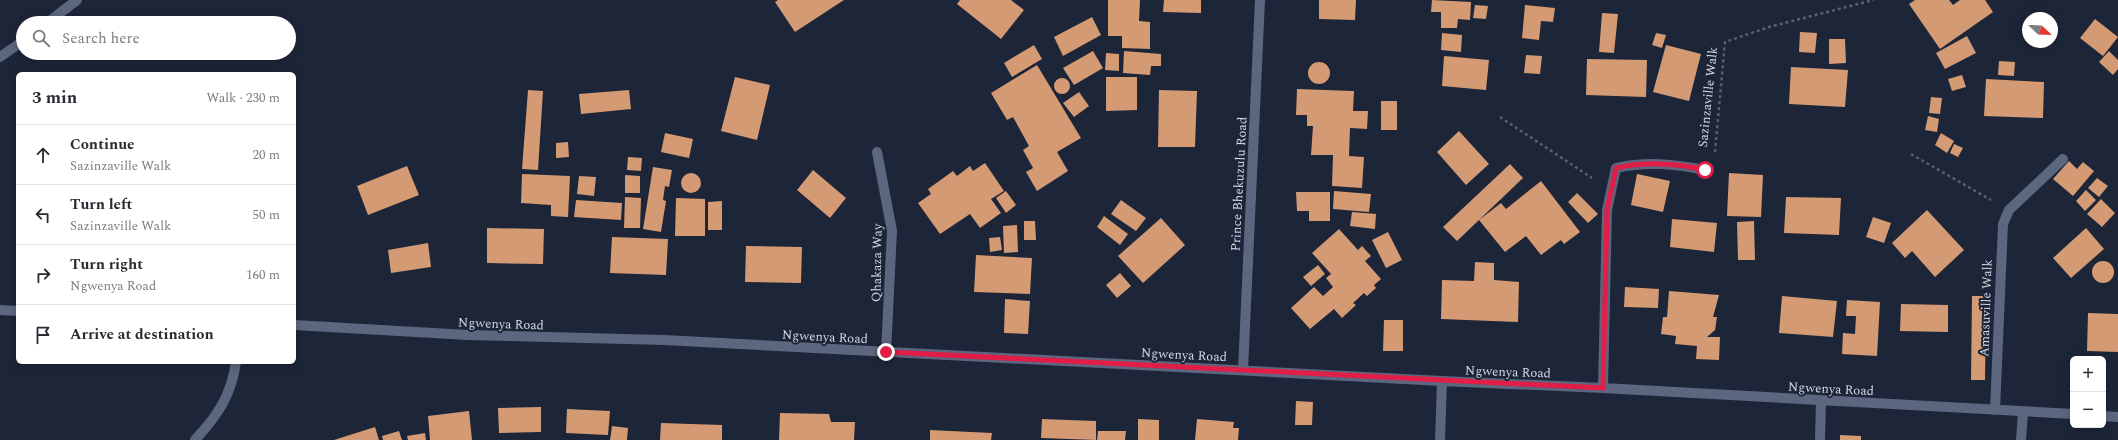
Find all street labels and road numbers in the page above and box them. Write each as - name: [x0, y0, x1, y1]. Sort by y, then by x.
- street label: Sazinzaville Walk: [1693, 46, 1723, 148]
- street label: Prince Bhekuzulu Road: [1225, 116, 1253, 252]
- street label: Qhakaza Way: [866, 223, 888, 302]
- street label: Amasuville Walk: [1974, 259, 1998, 357]
- street label: Ngwenya Road: [458, 313, 544, 335]
- street label: Ngwenya Road: [781, 325, 868, 349]
- street label: Ngwenya Road: [1140, 343, 1227, 367]
- street label: Ngwenya Road: [1465, 361, 1551, 383]
- street label: Ngwenya Road: [1787, 377, 1874, 401]

